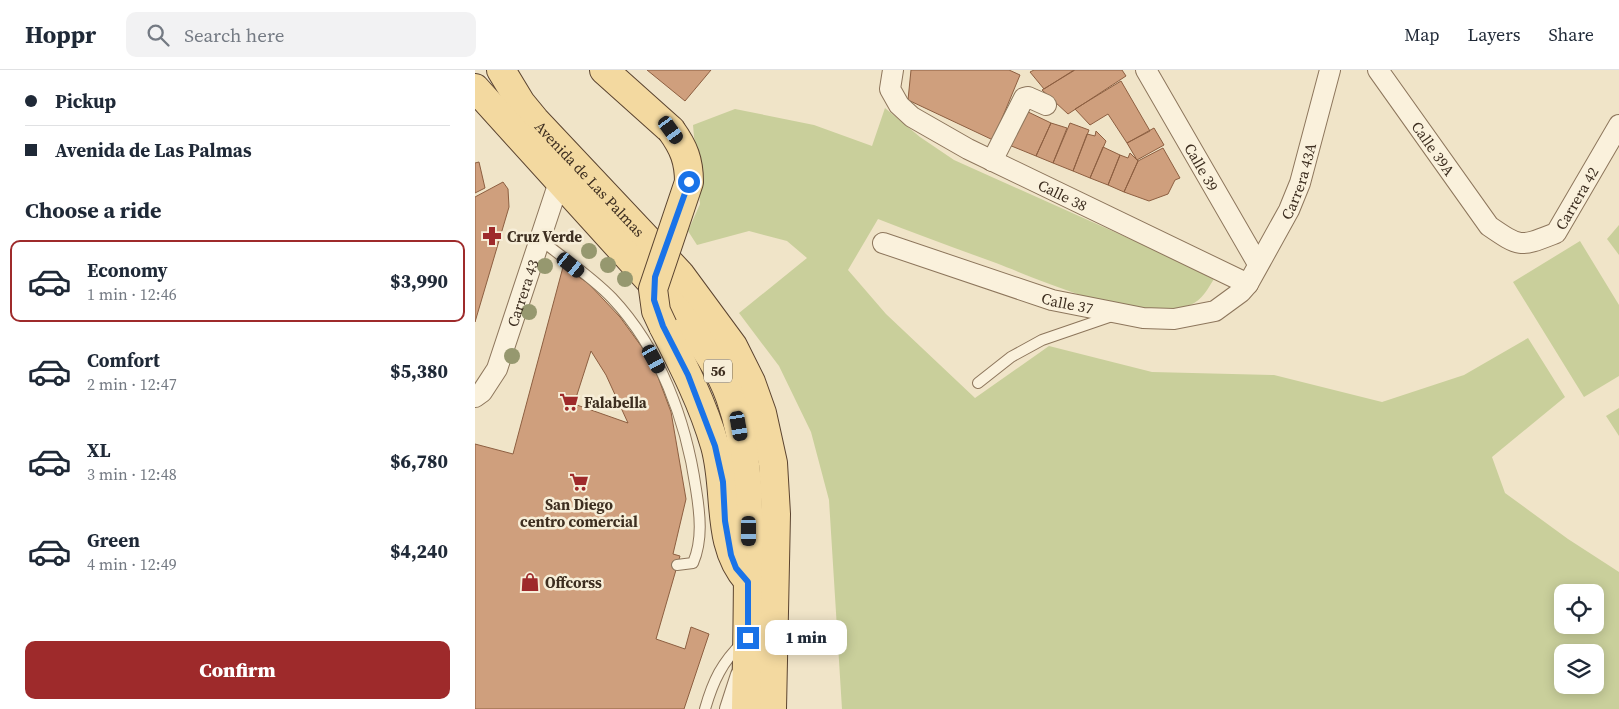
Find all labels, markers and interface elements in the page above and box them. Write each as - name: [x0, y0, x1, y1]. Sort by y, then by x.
- search box: [126, 12, 476, 57]
- text: Hoppr: [25, 18, 96, 51]
- icon: search: [144, 21, 172, 49]
- text: Search here: [184, 22, 285, 48]
- text: Map: [1404, 22, 1439, 47]
- text: Layers: [1467, 22, 1520, 47]
- text: Share: [1548, 22, 1594, 47]
- text: Pickup: [55, 88, 116, 114]
- car: [656, 113, 685, 147]
- street label: Avenida de Las Palmas: [530, 116, 650, 241]
- street label: Calle 39A: [1407, 117, 1460, 180]
- text: Avenida de Las Palmas: [55, 137, 252, 163]
- street label: Calle 39: [1180, 139, 1224, 195]
- street label: Carrera 43A: [1275, 140, 1321, 223]
- street label: Carrera 42: [1550, 163, 1603, 234]
- route start: [678, 171, 700, 193]
- street label: Calle 38: [1035, 174, 1091, 216]
- text: Choose a ride: [25, 195, 162, 225]
- pharmacy icon: Cruz Verde: [481, 225, 503, 247]
- place label: Cruz Verde: [507, 226, 582, 247]
- car: [554, 250, 587, 280]
- text: Economy: [87, 257, 168, 283]
- street label: Carrera 43: [501, 257, 543, 329]
- icon: car: [27, 259, 72, 304]
- text: $3,990: [390, 268, 448, 294]
- text: 1 min · 12:46: [87, 283, 177, 305]
- street label: Calle 37: [1039, 287, 1095, 318]
- car: [640, 342, 667, 376]
- text: Comfort: [87, 347, 160, 373]
- icon: car: [27, 349, 72, 394]
- text: $5,380: [390, 358, 448, 384]
- road number: 56: [704, 360, 732, 382]
- text: 2 min · 12:47: [87, 373, 177, 395]
- supermarket icon: Falabella: [558, 391, 580, 413]
- place label: Falabella: [584, 392, 648, 413]
- car: [729, 410, 748, 442]
- text: XL: [87, 437, 110, 463]
- icon: car: [27, 439, 72, 484]
- text: $6,780: [390, 448, 448, 474]
- text: 3 min · 12:48: [87, 463, 177, 485]
- supermarket icon: San Diego centro comercial: [568, 471, 590, 493]
- place label: San Diego centro comercial: [520, 494, 638, 532]
- car: [741, 516, 756, 546]
- text: Green: [87, 527, 140, 553]
- icon: car: [27, 529, 72, 574]
- text: $4,240: [390, 538, 448, 564]
- text: 4 min · 12:49: [87, 553, 177, 575]
- shop icon: Offcorss: [519, 571, 541, 593]
- place label: Offcorss: [545, 572, 602, 593]
- map controls: [1554, 584, 1604, 694]
- button: locate: [1554, 584, 1604, 634]
- callout: 1 min: [765, 620, 848, 656]
- text: 1 min: [785, 626, 827, 648]
- route end: [737, 627, 759, 649]
- button: Confirm: [25, 641, 450, 699]
- button: layers: [1554, 644, 1604, 694]

